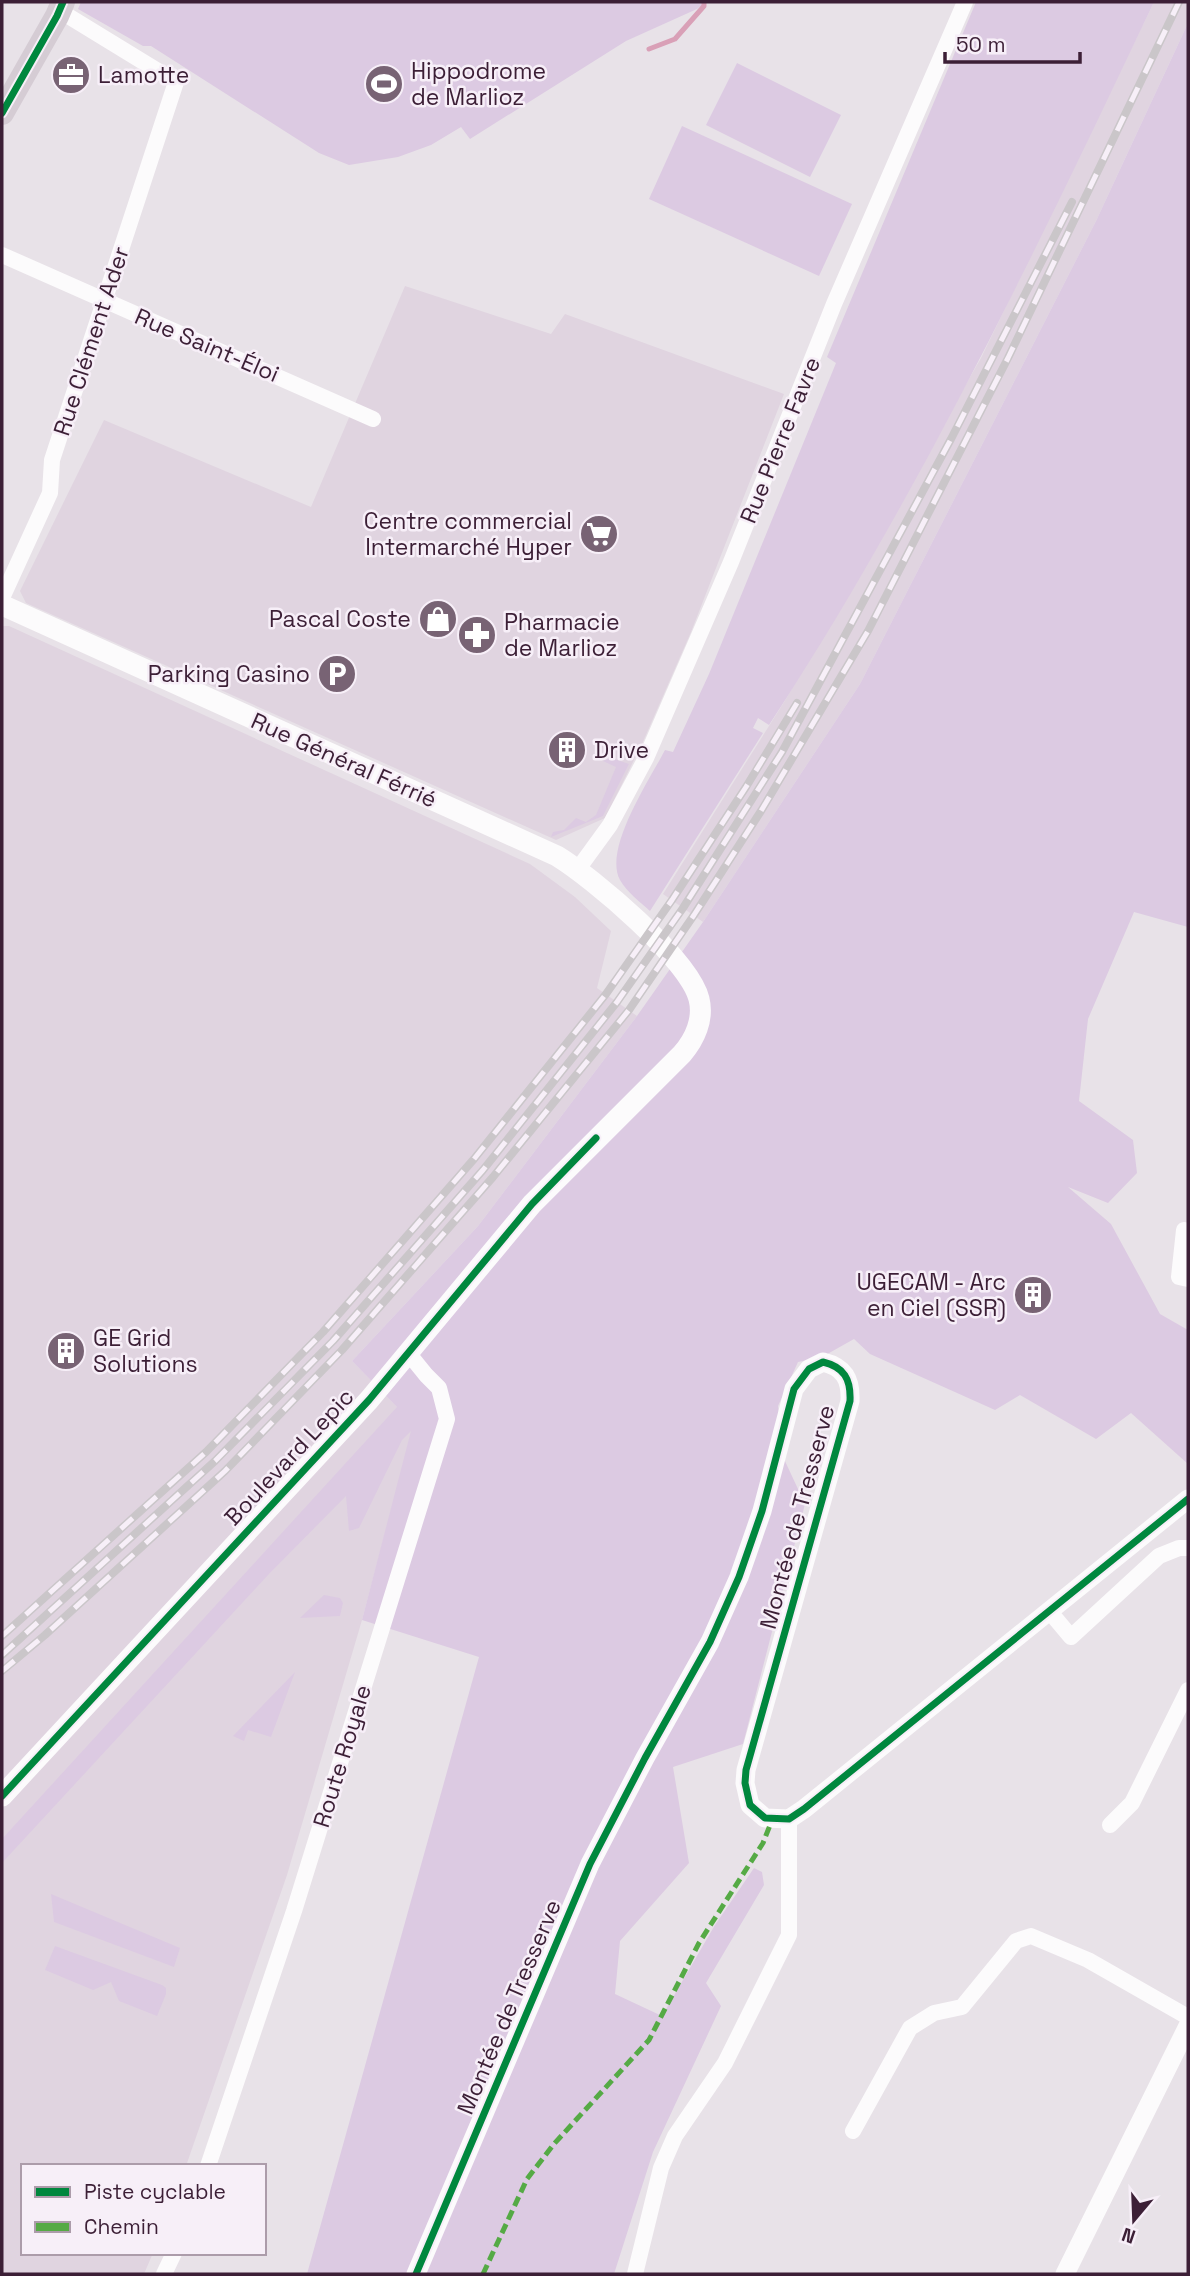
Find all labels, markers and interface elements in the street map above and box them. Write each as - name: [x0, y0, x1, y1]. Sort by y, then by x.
- scale bar: [945, 21, 1080, 65]
- text: 50 m: [956, 31, 1006, 58]
- office icon: Lamotte: [50, 54, 92, 96]
- place label: Hippodrome de Marlioz: [411, 56, 546, 112]
- place label: Lamotte: [98, 60, 189, 90]
- sports icon: Hippodrome de Marlioz: [363, 63, 405, 105]
- street label: Rue Clément Ader: [46, 243, 136, 439]
- street label: Rue Saint-Éloi: [130, 301, 284, 389]
- street label: Rue Pierre Favre: [733, 352, 827, 528]
- place label: Centre commercial Intermarché Hyper: [364, 506, 572, 562]
- supermarket icon: Centre commercial Intermarché Hyper: [578, 513, 620, 555]
- shop icon: Pascal Coste: [417, 598, 459, 640]
- place label: Pascal Coste: [269, 604, 411, 634]
- place label: Pharmacie de Marlioz: [504, 607, 620, 663]
- pharmacy icon: Pharmacie de Marlioz: [456, 614, 498, 656]
- parking icon: Parking Casino: [316, 653, 358, 695]
- place label: Parking Casino: [148, 659, 310, 689]
- street label: Rue Général Férrié: [246, 706, 442, 814]
- building icon: Drive: [546, 729, 588, 771]
- place label: Drive: [594, 735, 649, 765]
- place label: UGECAM - Arc en Ciel (SSR): [856, 1267, 1006, 1323]
- building icon: UGECAM - Arc en Ciel (SSR): [1012, 1274, 1054, 1316]
- place label: GE Grid Solutions: [93, 1323, 198, 1379]
- building icon: GE Grid Solutions: [45, 1330, 87, 1372]
- street label: Boulevard Lepic: [218, 1382, 360, 1532]
- street label: Montée de Tresserve: [753, 1402, 841, 1632]
- street label: Route Royale: [306, 1681, 378, 1831]
- street label: Montée de Tresserve: [450, 1895, 568, 2119]
- legend: [21, 2164, 266, 2255]
- text: Piste cyclable: [84, 2178, 226, 2205]
- north arrow: [1099, 2185, 1169, 2255]
- text: Chemin: [84, 2213, 159, 2240]
- text: N: [1119, 2222, 1139, 2249]

